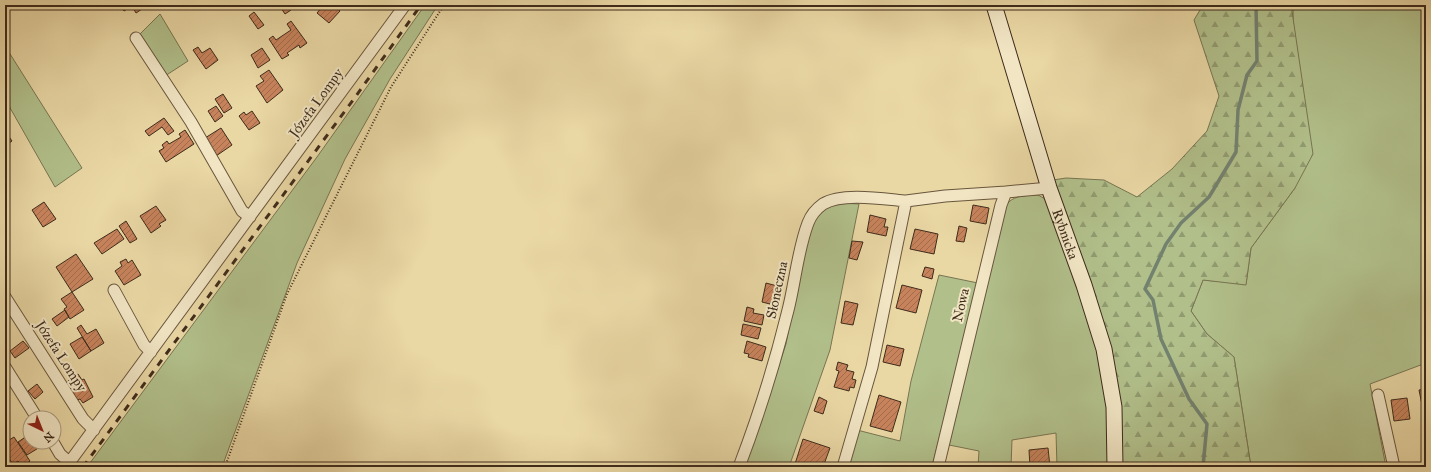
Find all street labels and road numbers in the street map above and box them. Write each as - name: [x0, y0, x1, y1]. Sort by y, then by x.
- street label: Józefa Lompy: [284, 65, 348, 143]
- street label: Rybnicka: [1049, 206, 1083, 262]
- street label: Słoneczna: [763, 260, 791, 320]
- street label: Nowa: [949, 287, 973, 323]
- street label: Józefa Lompy: [30, 316, 90, 396]

